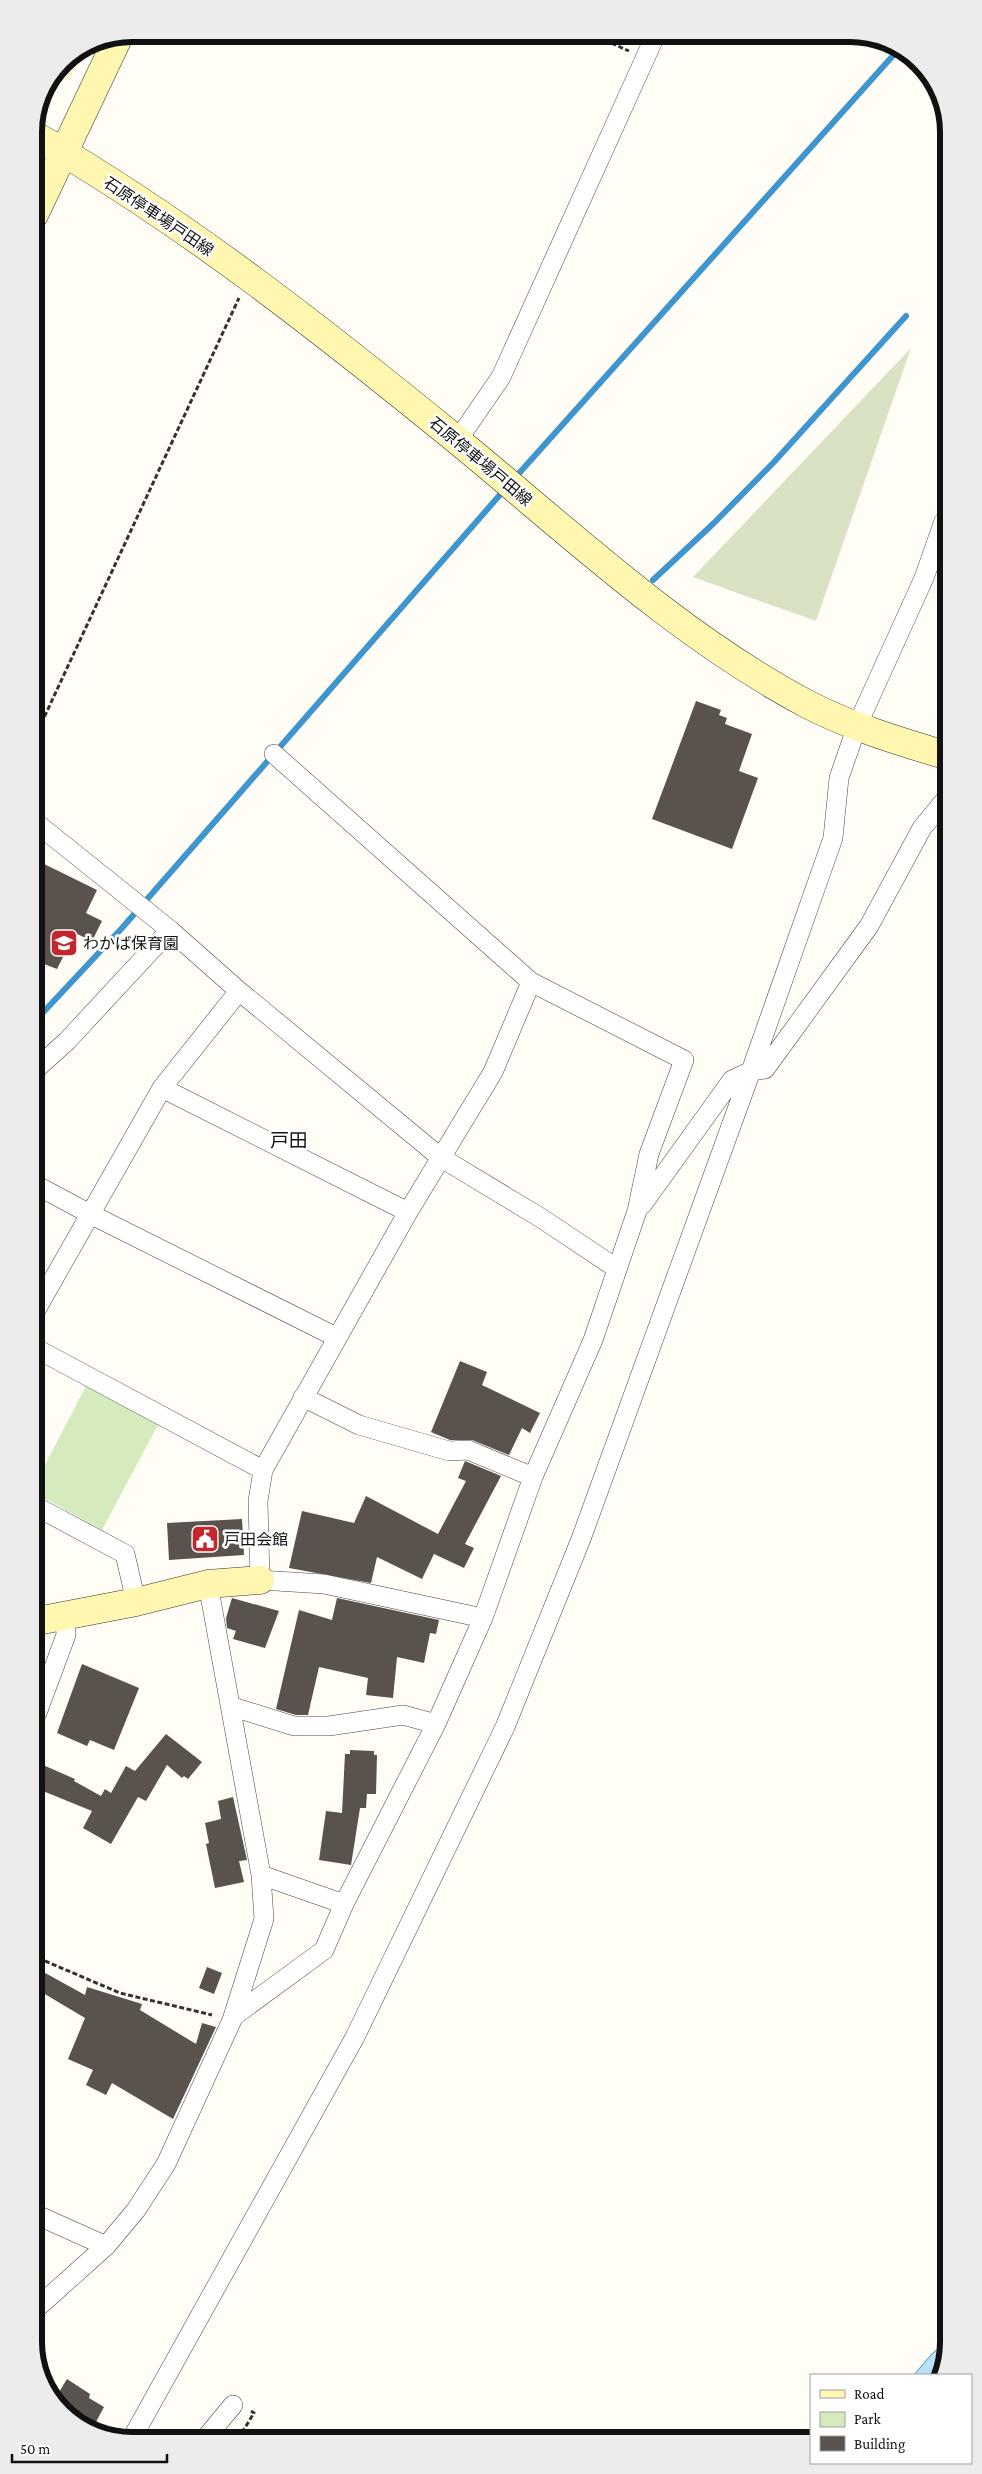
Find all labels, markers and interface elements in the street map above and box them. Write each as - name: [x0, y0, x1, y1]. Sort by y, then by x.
- street label: 石原停車場戸田線: [101, 174, 217, 259]
- street label: 石原停車場戸田線: [426, 414, 535, 509]
- school or university icon: わかば保育園: [49, 928, 79, 958]
- place label: わかば保育園: [83, 935, 179, 952]
- district label: 戸田: [270, 1130, 308, 1151]
- public building icon: 戸田会館: [190, 1524, 220, 1554]
- place label: 戸田会館: [224, 1531, 288, 1548]
- legend: [810, 2374, 972, 2464]
- text: Road: [854, 2386, 885, 2402]
- text: Park: [854, 2411, 881, 2427]
- scale bar: [12, 2432, 168, 2464]
- text: Building: [854, 2436, 905, 2453]
- text: 50 m: [20, 2441, 50, 2457]

